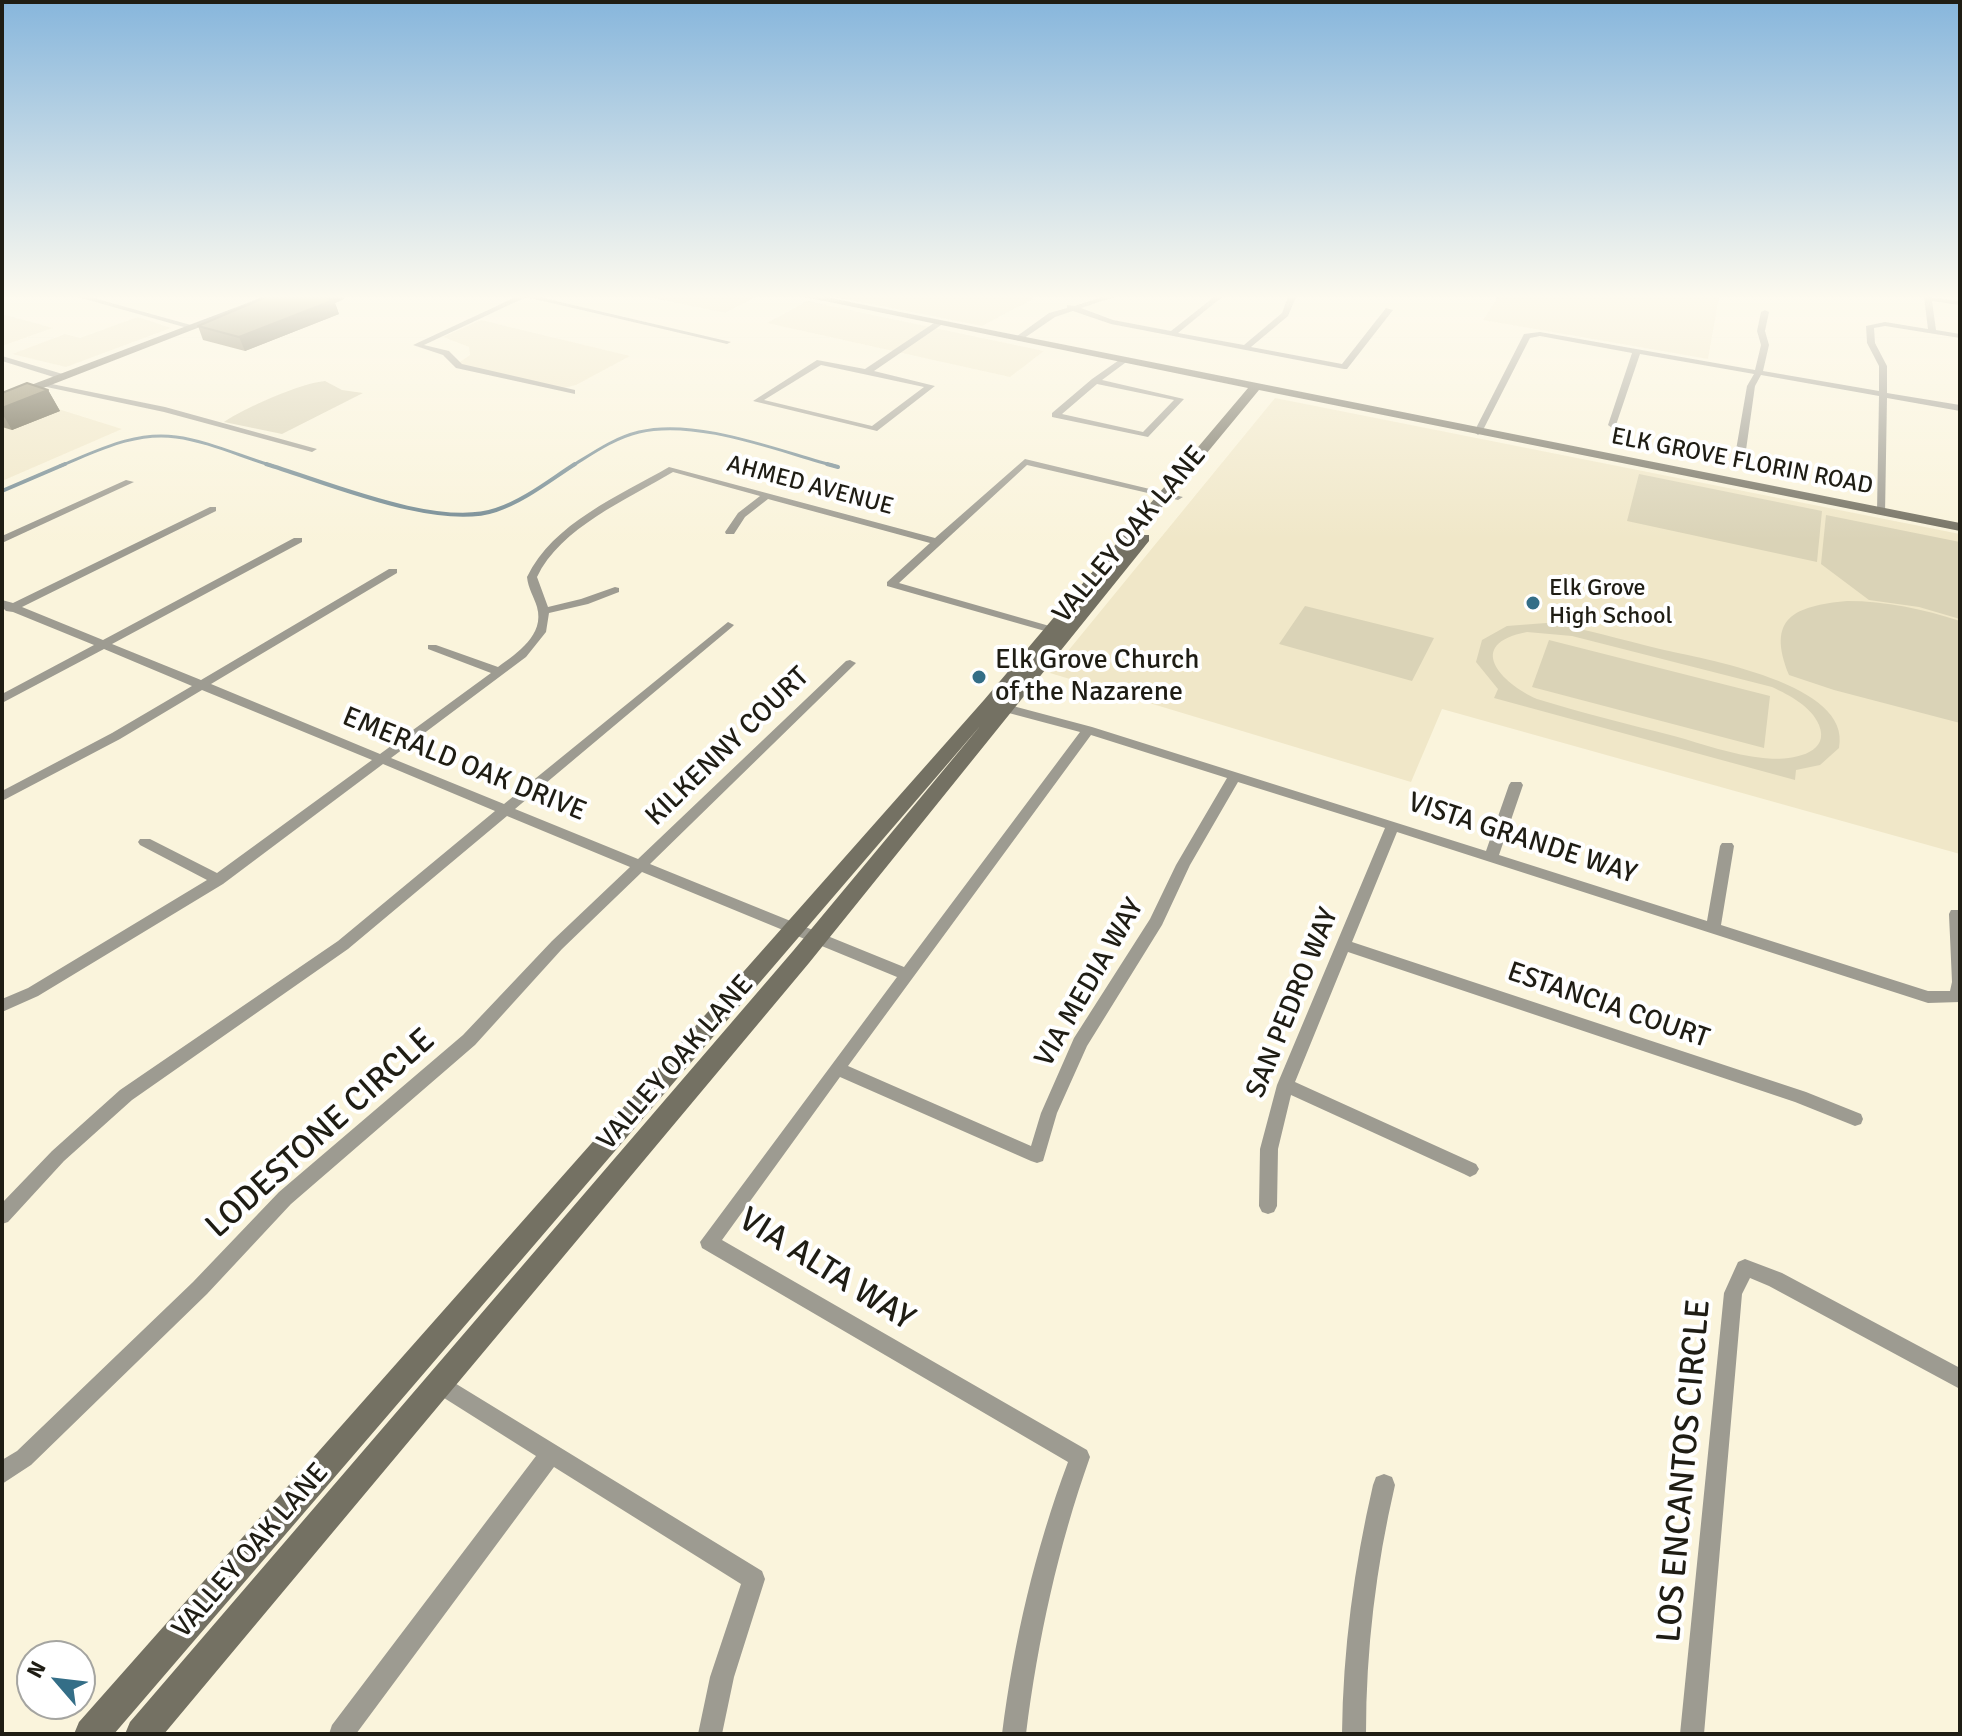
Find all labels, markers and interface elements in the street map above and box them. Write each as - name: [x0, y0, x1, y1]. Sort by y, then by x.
- street label: ELK GROVE FLORIN ROAD: [1609, 422, 1875, 502]
- street label: VALLEY OAK LANE: [1046, 440, 1214, 630]
- street label: AHMED AVENUE: [723, 450, 897, 522]
- place label: Elk Grove High School: [1549, 575, 1672, 631]
- marker: Elk Grove High School: [1524, 594, 1542, 612]
- place label: Elk Grove Church of the Nazarene: [995, 644, 1200, 710]
- street label: KILKENNY COURT: [639, 661, 817, 833]
- marker: Elk Grove Church of the Nazarene: [970, 668, 988, 686]
- street label: EMERALD OAK DRIVE: [337, 701, 591, 829]
- street label: VISTA GRANDE WAY: [1403, 786, 1641, 892]
- street label: VIA MEDIA WAY: [1028, 893, 1152, 1073]
- street label: SAN PEDRO WAY: [1240, 903, 1346, 1103]
- street label: ESTANCIA COURT: [1503, 956, 1713, 1056]
- street label: VALLEY OAK LANE: [591, 969, 761, 1157]
- street label: LODESTONE CIRCLE: [198, 1020, 444, 1248]
- street label: VIA ALTA WAY: [731, 1200, 921, 1340]
- street label: LOS ENCANTOS CIRCLE: [1650, 1298, 1720, 1644]
- street label: VALLEY OAK LANE: [166, 1457, 336, 1645]
- north arrow: [16, 1640, 96, 1720]
- text: N: [21, 1656, 52, 1683]

